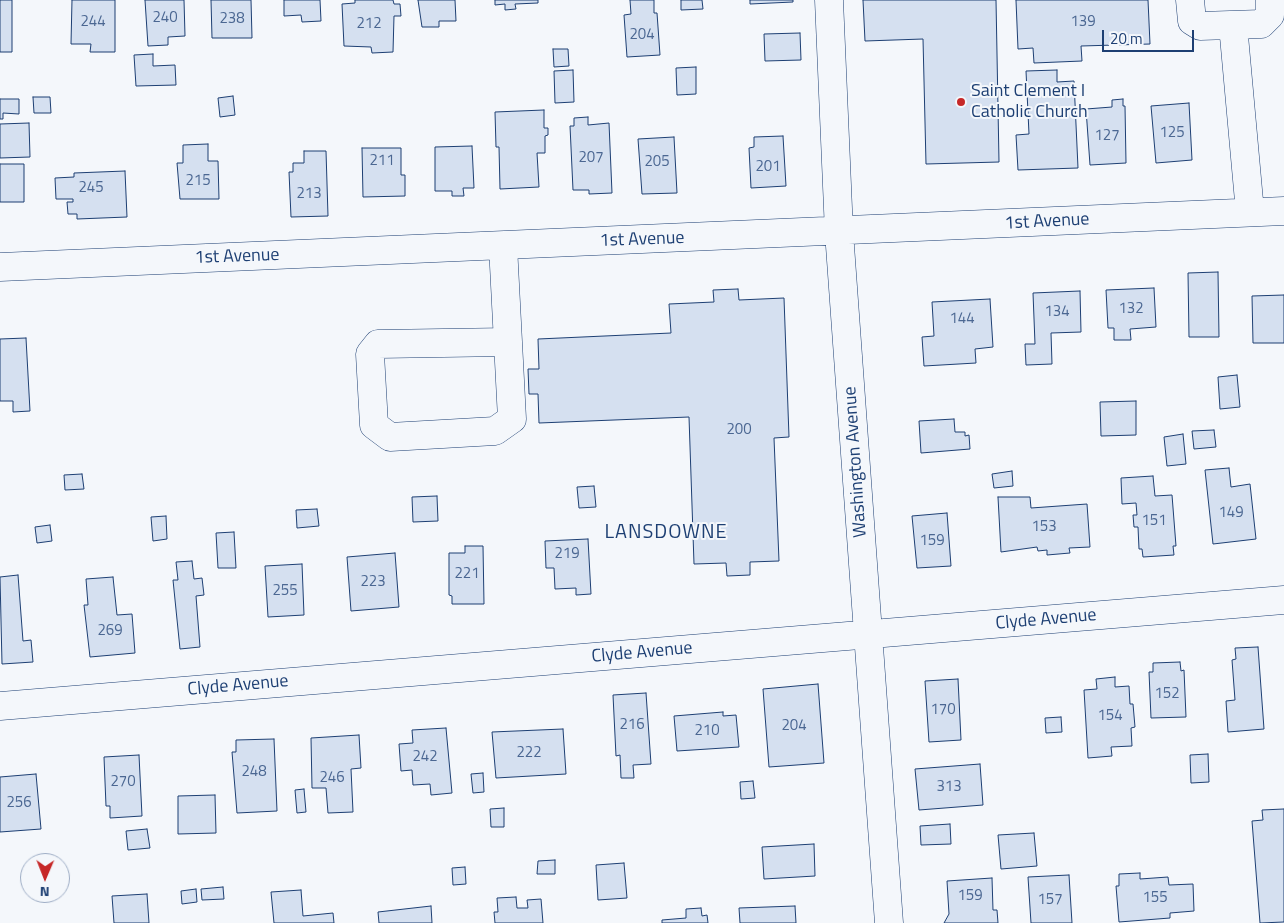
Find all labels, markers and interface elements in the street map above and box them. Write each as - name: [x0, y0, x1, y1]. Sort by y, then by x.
- house number: 240: [152, 9, 178, 27]
- house number: 238: [219, 10, 245, 28]
- house number: 244: [80, 13, 106, 31]
- house number: 139: [1070, 13, 1096, 31]
- house number: 212: [356, 15, 382, 33]
- scale bar: [1104, 20, 1196, 52]
- house number: 204: [629, 26, 655, 44]
- text: 20 m: [1110, 27, 1143, 50]
- place label: Saint Clement I Catholic Church: [971, 81, 1088, 124]
- marker: Saint Clement I Catholic Church: [955, 96, 967, 108]
- house number: 125: [1159, 124, 1185, 142]
- house number: 127: [1094, 127, 1120, 145]
- house number: 207: [578, 149, 604, 167]
- house number: 211: [369, 152, 395, 170]
- house number: 205: [644, 153, 670, 171]
- house number: 201: [755, 158, 781, 176]
- house number: 215: [185, 172, 211, 190]
- house number: 245: [78, 179, 104, 197]
- house number: 213: [296, 185, 322, 203]
- street label: 1st Avenue: [1004, 209, 1090, 235]
- street label: 1st Avenue: [599, 228, 685, 252]
- street label: 1st Avenue: [194, 245, 280, 269]
- house number: 132: [1118, 300, 1144, 318]
- house number: 134: [1044, 303, 1070, 321]
- house number: 144: [949, 310, 975, 328]
- street label: Washington Avenue: [840, 386, 872, 538]
- house number: 200: [726, 421, 752, 439]
- house number: 149: [1218, 504, 1244, 522]
- house number: 151: [1141, 512, 1167, 530]
- house number: 153: [1031, 518, 1057, 536]
- district label: LANSDOWNE: [603, 521, 729, 545]
- house number: 159: [919, 532, 945, 550]
- house number: 219: [554, 545, 580, 563]
- house number: 221: [454, 565, 480, 583]
- house number: 223: [360, 573, 386, 591]
- house number: 255: [272, 582, 298, 600]
- street label: Clyde Avenue: [995, 605, 1097, 635]
- house number: 269: [97, 622, 123, 640]
- street label: Clyde Avenue: [591, 638, 693, 668]
- street label: Clyde Avenue: [187, 671, 289, 701]
- house number: 152: [1154, 685, 1180, 703]
- house number: 170: [930, 701, 956, 719]
- house number: 154: [1097, 707, 1123, 725]
- house number: 216: [619, 716, 645, 734]
- house number: 204: [781, 717, 807, 735]
- house number: 210: [694, 722, 720, 740]
- house number: 222: [516, 744, 542, 762]
- house number: 242: [412, 748, 438, 766]
- house number: 248: [241, 763, 267, 781]
- house number: 246: [319, 769, 345, 787]
- house number: 270: [110, 773, 136, 791]
- house number: 313: [936, 778, 962, 796]
- house number: 256: [6, 794, 32, 812]
- north arrow: [20, 853, 70, 903]
- text: N: [40, 882, 50, 903]
- house number: 159: [957, 887, 983, 905]
- house number: 155: [1142, 889, 1168, 907]
- house number: 157: [1037, 891, 1063, 909]

